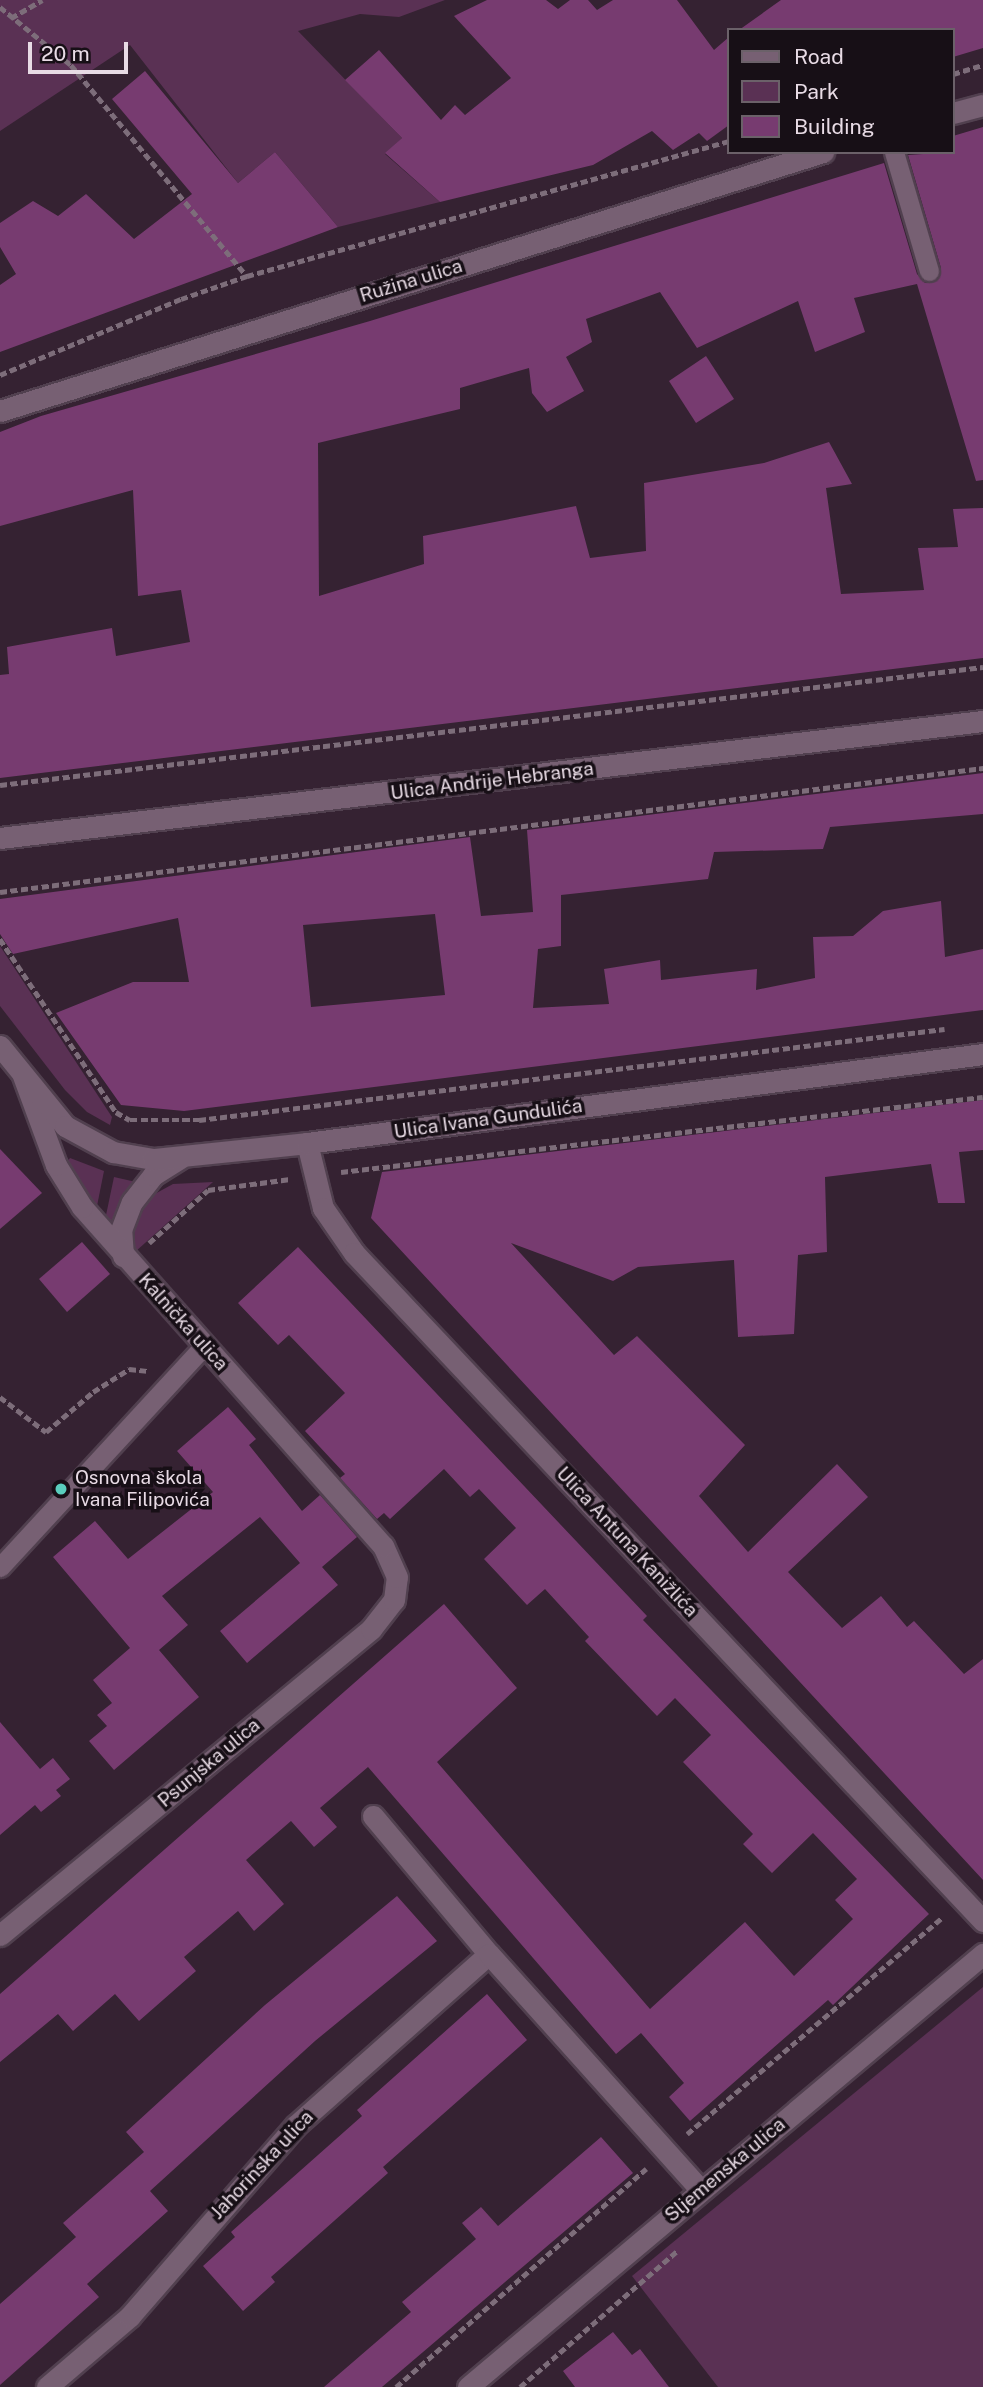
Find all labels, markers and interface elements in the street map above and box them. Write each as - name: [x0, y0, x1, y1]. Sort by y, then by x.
- scale bar: [32, 28, 131, 72]
- legend: [727, 28, 955, 154]
- text: 20 m: [41, 41, 90, 66]
- text: Road: [794, 44, 844, 69]
- text: Park: [794, 79, 839, 104]
- text: Building: [794, 114, 875, 139]
- street label: Ružina ulica: [357, 255, 465, 307]
- street label: Ulica Andrije Hebranga: [389, 757, 595, 805]
- street label: Ulica Ivana Gundulića: [392, 1094, 584, 1144]
- street label: Kalnička ulica: [133, 1269, 233, 1375]
- street label: Ulica Antuna Kanižlića: [552, 1462, 702, 1622]
- place label: Osnovna škola Ivana Filipovića: [75, 1467, 210, 1511]
- marker: Osnovna škola Ivana Filipovića: [53, 1481, 69, 1497]
- street label: Psunjska ulica: [153, 1714, 265, 1812]
- street label: Jahorinska ulica: [206, 2106, 318, 2224]
- street label: Sljemenska ulica: [660, 2113, 790, 2227]

